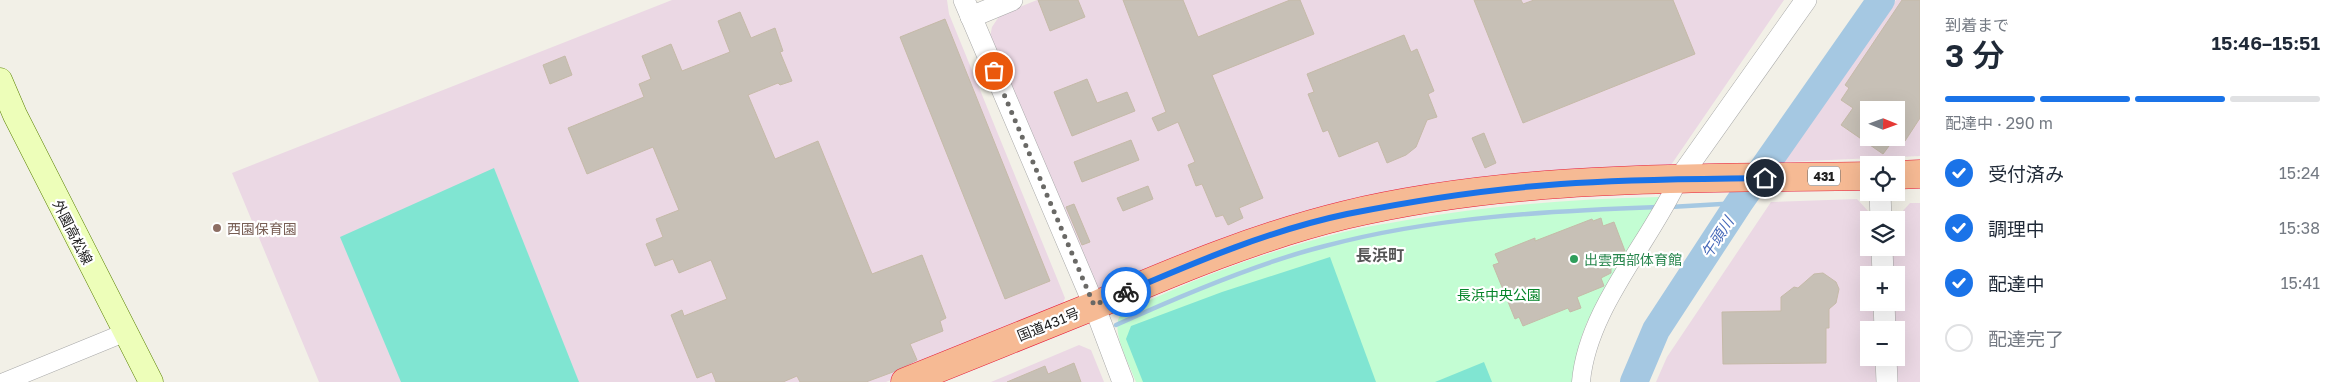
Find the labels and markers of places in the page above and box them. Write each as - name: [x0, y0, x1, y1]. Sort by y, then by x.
- pin: [973, 50, 1015, 92]
- pin: [1744, 157, 1786, 199]
- place label: 西園保育園: [227, 220, 297, 237]
- marker: 西園保育園: [211, 222, 223, 234]
- place label: 出雲西部体育館: [1584, 251, 1682, 268]
- marker: 出雲西部体育館: [1568, 253, 1580, 265]

